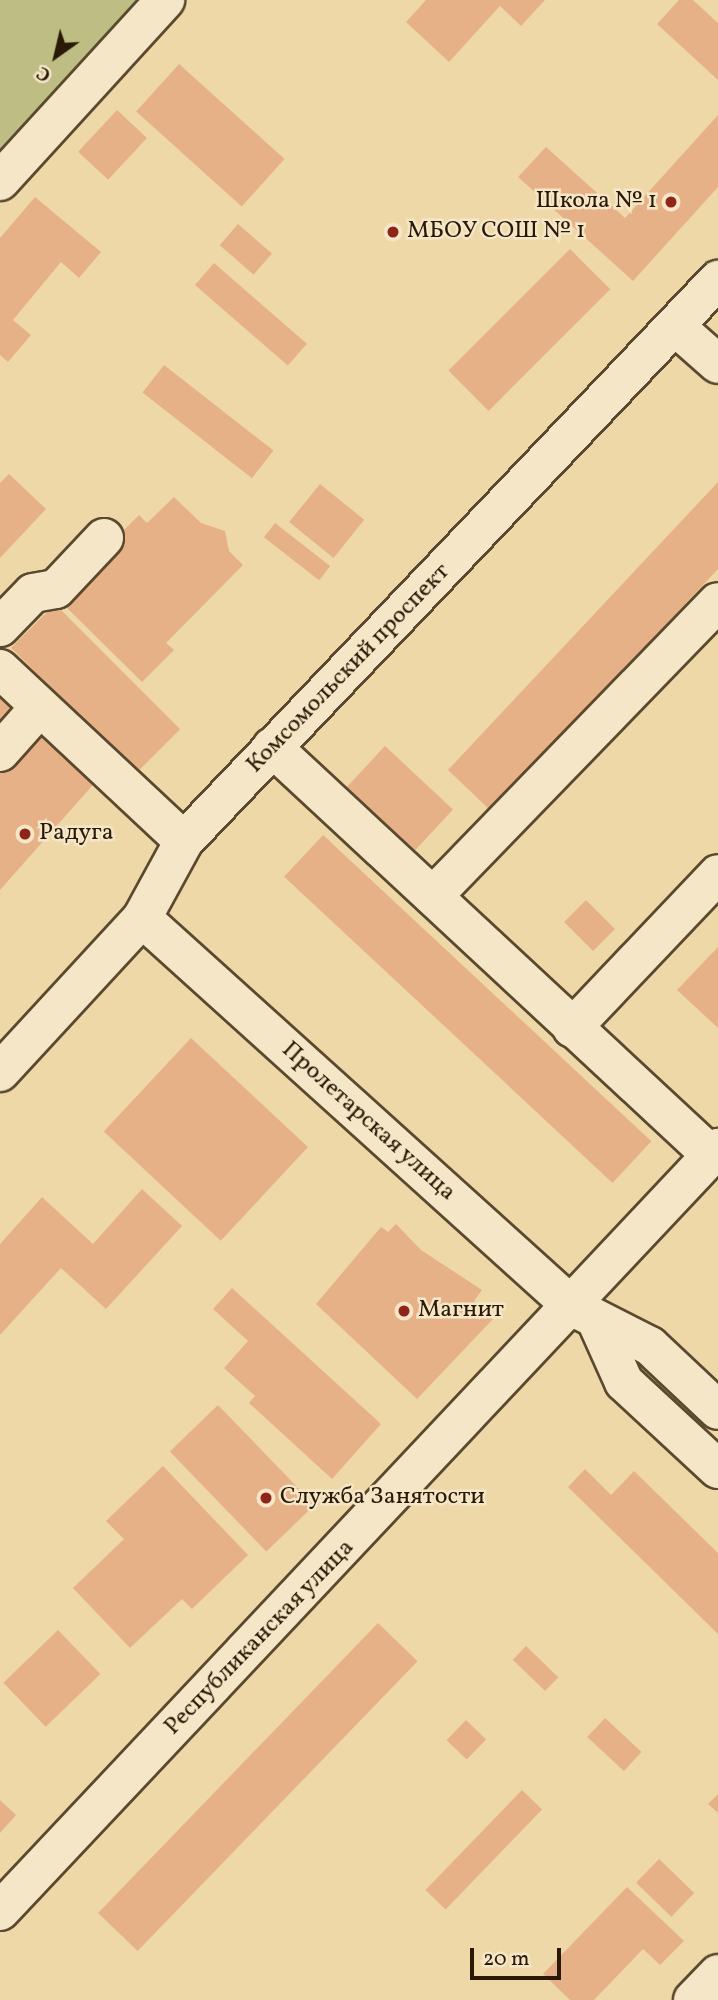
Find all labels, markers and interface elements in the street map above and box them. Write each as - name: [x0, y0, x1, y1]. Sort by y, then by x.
- north arrow: [21, 21, 91, 91]
- text: С: [32, 59, 57, 88]
- place label: Школа № 1: [536, 188, 657, 216]
- marker: Школа № 1: [663, 194, 679, 210]
- place label: МБОУ СОШ № 1: [407, 218, 586, 246]
- marker: МБОУ СОШ № 1: [385, 224, 401, 240]
- street label: Комсомольский проспект: [241, 558, 457, 780]
- place label: Радуга: [39, 820, 114, 848]
- marker: Радуга: [17, 826, 33, 842]
- street label: Пролетарская улица: [275, 1036, 461, 1208]
- place label: Магнит: [418, 1297, 504, 1325]
- marker: Магнит: [396, 1303, 412, 1319]
- place label: Служба Занятости: [280, 1484, 485, 1512]
- marker: Служба Занятости: [258, 1490, 274, 1506]
- street label: Республиканская улица: [159, 1534, 361, 1742]
- scale bar: [473, 1934, 564, 1978]
- text: 20 m: [483, 1945, 529, 1974]

